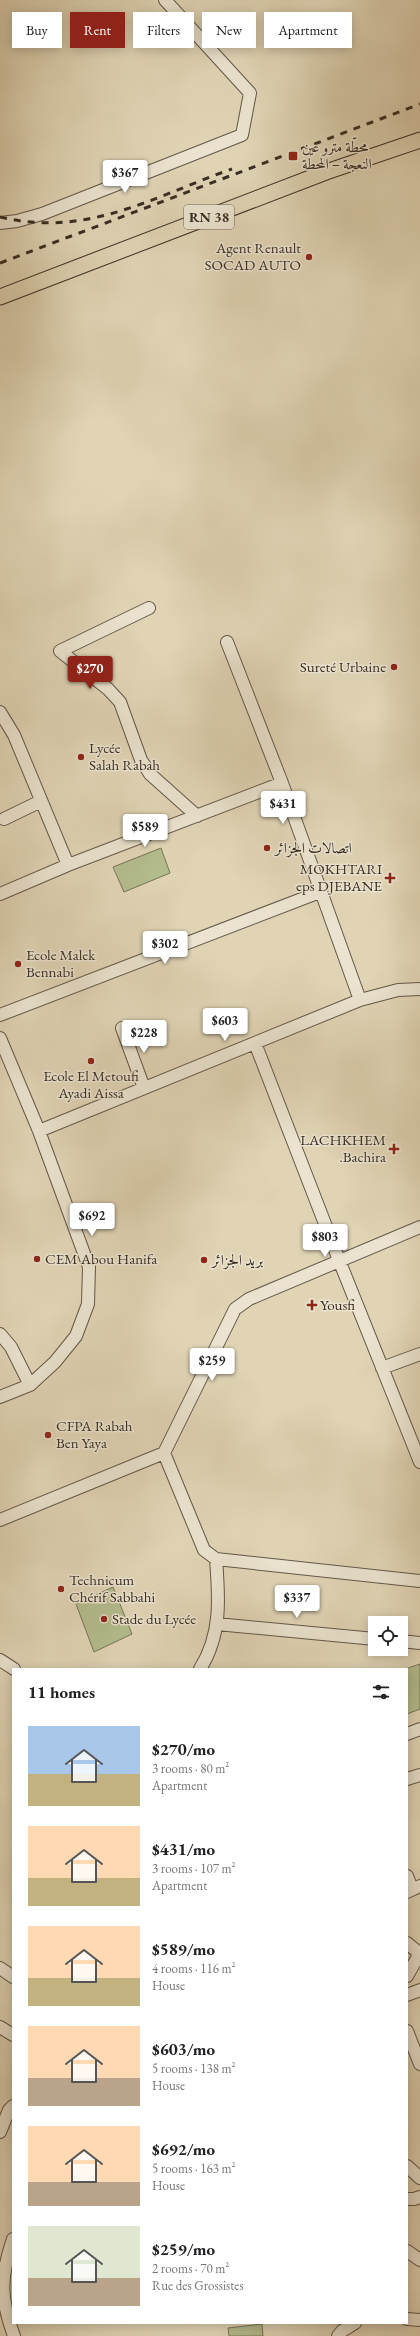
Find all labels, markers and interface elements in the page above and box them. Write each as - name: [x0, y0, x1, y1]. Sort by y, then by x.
- chip: Buy: [12, 12, 62, 48]
- chip: Rent: [70, 12, 125, 48]
- chip: Filters: [133, 12, 194, 48]
- chip: New: [202, 12, 256, 48]
- chip: Apartment: [264, 12, 352, 48]
- place label: محطّة مترو عين النعجة – المحطة: [302, 136, 372, 173]
- marker: محطّة مترو عين النعجة – المحطة: [287, 150, 299, 162]
- pin: $367: [101, 160, 149, 194]
- text: $367: [112, 164, 138, 181]
- road number: RN 38: [184, 205, 234, 229]
- place label: Agent Renault SOCAD AUTO: [205, 238, 301, 274]
- marker: Agent Renault SOCAD AUTO: [304, 252, 314, 262]
- pin: $270: [66, 656, 114, 690]
- place label: Sureté Urbaine: [300, 657, 386, 676]
- text: $270: [77, 660, 103, 677]
- marker: Sureté Urbaine: [389, 662, 399, 672]
- place label: Lycée Salah Rabah: [89, 738, 160, 774]
- marker: Lycée Salah Rabah: [76, 752, 86, 762]
- pin: $431: [259, 791, 307, 825]
- text: $431: [270, 795, 296, 812]
- pin: $589: [121, 814, 169, 848]
- text: $589: [132, 818, 158, 835]
- place label: اتصالات الجزائر: [273, 838, 352, 858]
- marker: اتصالات الجزائر: [262, 843, 272, 853]
- place label: MOKHTARI eps DJEBANE: [296, 859, 383, 895]
- marker: MOKHTARI eps DJEBANE: [385, 873, 395, 883]
- pin: $302: [141, 931, 189, 965]
- text: $302: [152, 935, 178, 952]
- place label: Ecole Malek Bennabi: [26, 945, 96, 981]
- marker: Ecole Malek Bennabi: [13, 959, 23, 969]
- pin: $603: [201, 1008, 249, 1042]
- text: $603: [212, 1012, 238, 1029]
- pin: $228: [120, 1020, 168, 1054]
- text: $228: [131, 1024, 157, 1041]
- marker: Ecole El Metoufi Ayadi Aissa: [86, 1056, 96, 1066]
- place label: Ecole El Metoufi Ayadi Aissa: [43, 1066, 139, 1102]
- place label: LACHKHEM .Bachira: [300, 1130, 386, 1166]
- marker: LACHKHEM .Bachira: [389, 1144, 399, 1154]
- pin: $692: [68, 1203, 116, 1237]
- text: $692: [79, 1207, 105, 1224]
- pin: $803: [301, 1224, 349, 1258]
- text: $803: [312, 1228, 338, 1245]
- place label: CEM Abou Hanifa: [45, 1249, 157, 1268]
- place label: بريد الجزائر: [210, 1250, 263, 1270]
- marker: CEM Abou Hanifa: [32, 1254, 42, 1264]
- marker: بريد الجزائر: [199, 1255, 209, 1265]
- place label: Yousfi: [320, 1295, 355, 1314]
- marker: Yousfi: [307, 1300, 317, 1310]
- pin: $259: [188, 1348, 236, 1382]
- text: $259: [199, 1352, 225, 1369]
- place label: CFPA Rabah Ben Yaya: [56, 1416, 133, 1452]
- marker: CFPA Rabah Ben Yaya: [43, 1430, 53, 1440]
- place label: Technicum Chérif Sabbahi: [69, 1570, 156, 1606]
- marker: Technicum Chérif Sabbahi: [56, 1584, 66, 1594]
- pin: $337: [273, 1585, 321, 1619]
- text: $337: [284, 1589, 310, 1606]
- place label: Stade du Lycée: [112, 1609, 196, 1628]
- marker: Stade du Lycée: [99, 1614, 109, 1624]
- map controls: [368, 1616, 408, 1656]
- button: locate: [368, 1616, 408, 1656]
- text: 11 homes: [28, 1681, 95, 1703]
- icon: filters: [370, 1681, 392, 1703]
- text: $270/mo: [152, 1738, 215, 1760]
- icon: home: [60, 1742, 108, 1790]
- text: 3 rooms · 80 m²: [152, 1760, 229, 1777]
- text: Apartment: [152, 1777, 207, 1794]
- text: $431/mo: [152, 1838, 215, 1860]
- icon: home: [60, 1842, 108, 1890]
- text: 3 rooms · 107 m²: [152, 1860, 236, 1877]
- text: Apartment: [152, 1877, 207, 1894]
- text: $589/mo: [152, 1938, 215, 1960]
- icon: home: [60, 1942, 108, 1990]
- text: 4 rooms · 116 m²: [152, 1960, 236, 1977]
- text: House: [152, 1977, 185, 1994]
- text: $603/mo: [152, 2038, 215, 2060]
- icon: home: [60, 2042, 108, 2090]
- text: 5 rooms · 138 m²: [152, 2060, 236, 2077]
- text: House: [152, 2077, 185, 2094]
- text: $692/mo: [152, 2138, 215, 2160]
- icon: home: [60, 2142, 108, 2190]
- text: 5 rooms · 163 m²: [152, 2160, 236, 2177]
- text: House: [152, 2177, 185, 2194]
- text: $259/mo: [152, 2238, 215, 2260]
- icon: home: [60, 2242, 108, 2290]
- text: 2 rooms · 70 m²: [152, 2260, 229, 2277]
- text: Rue des Grossistes: [152, 2277, 244, 2294]

